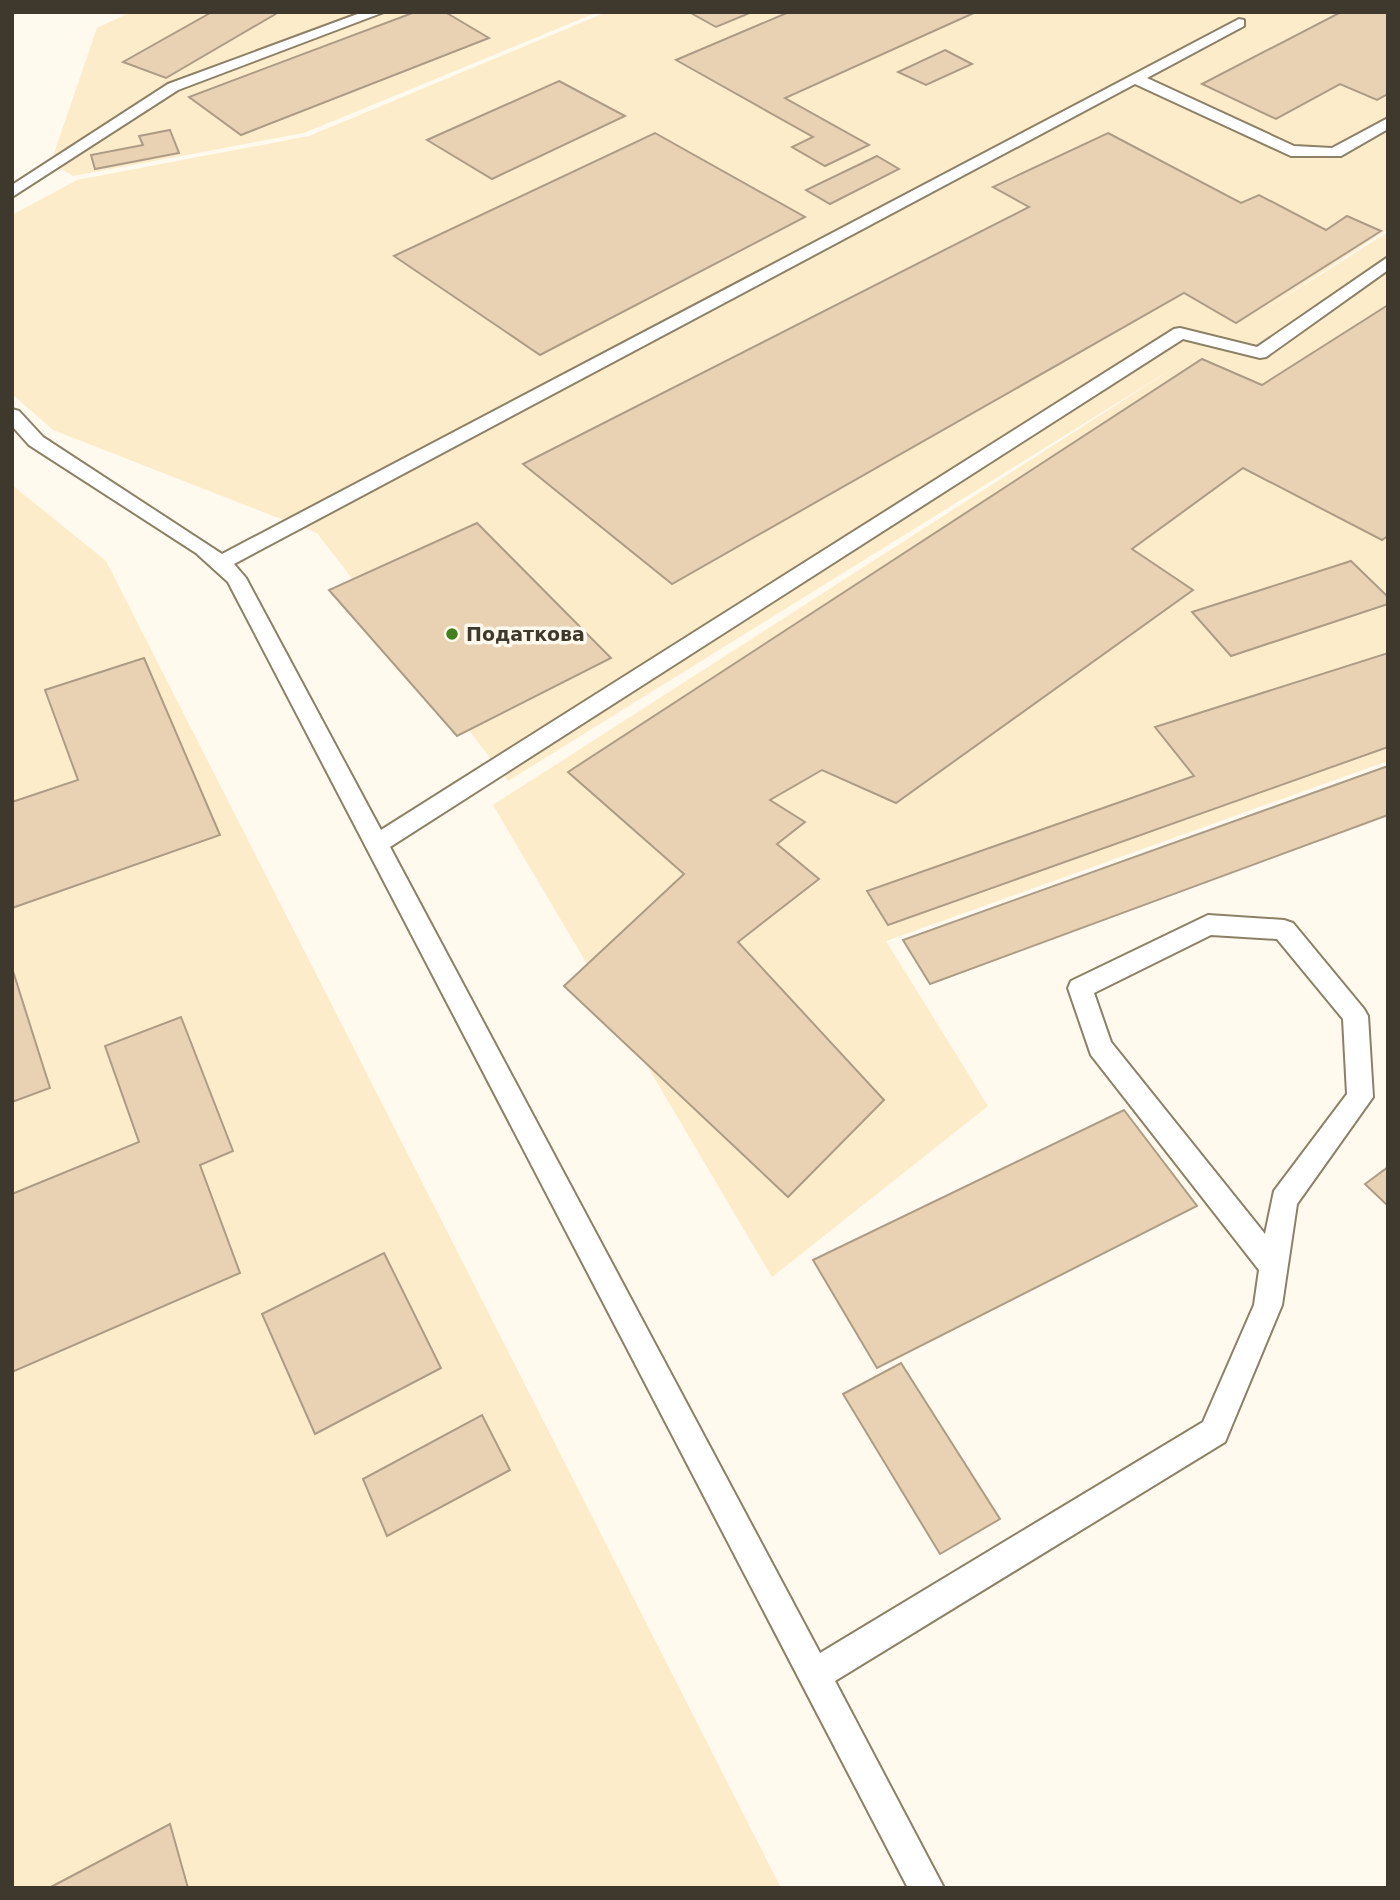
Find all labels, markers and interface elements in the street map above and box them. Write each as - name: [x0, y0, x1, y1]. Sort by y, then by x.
- place label: Податкова: [466, 623, 585, 645]
- marker: Податкова: [444, 626, 460, 642]

